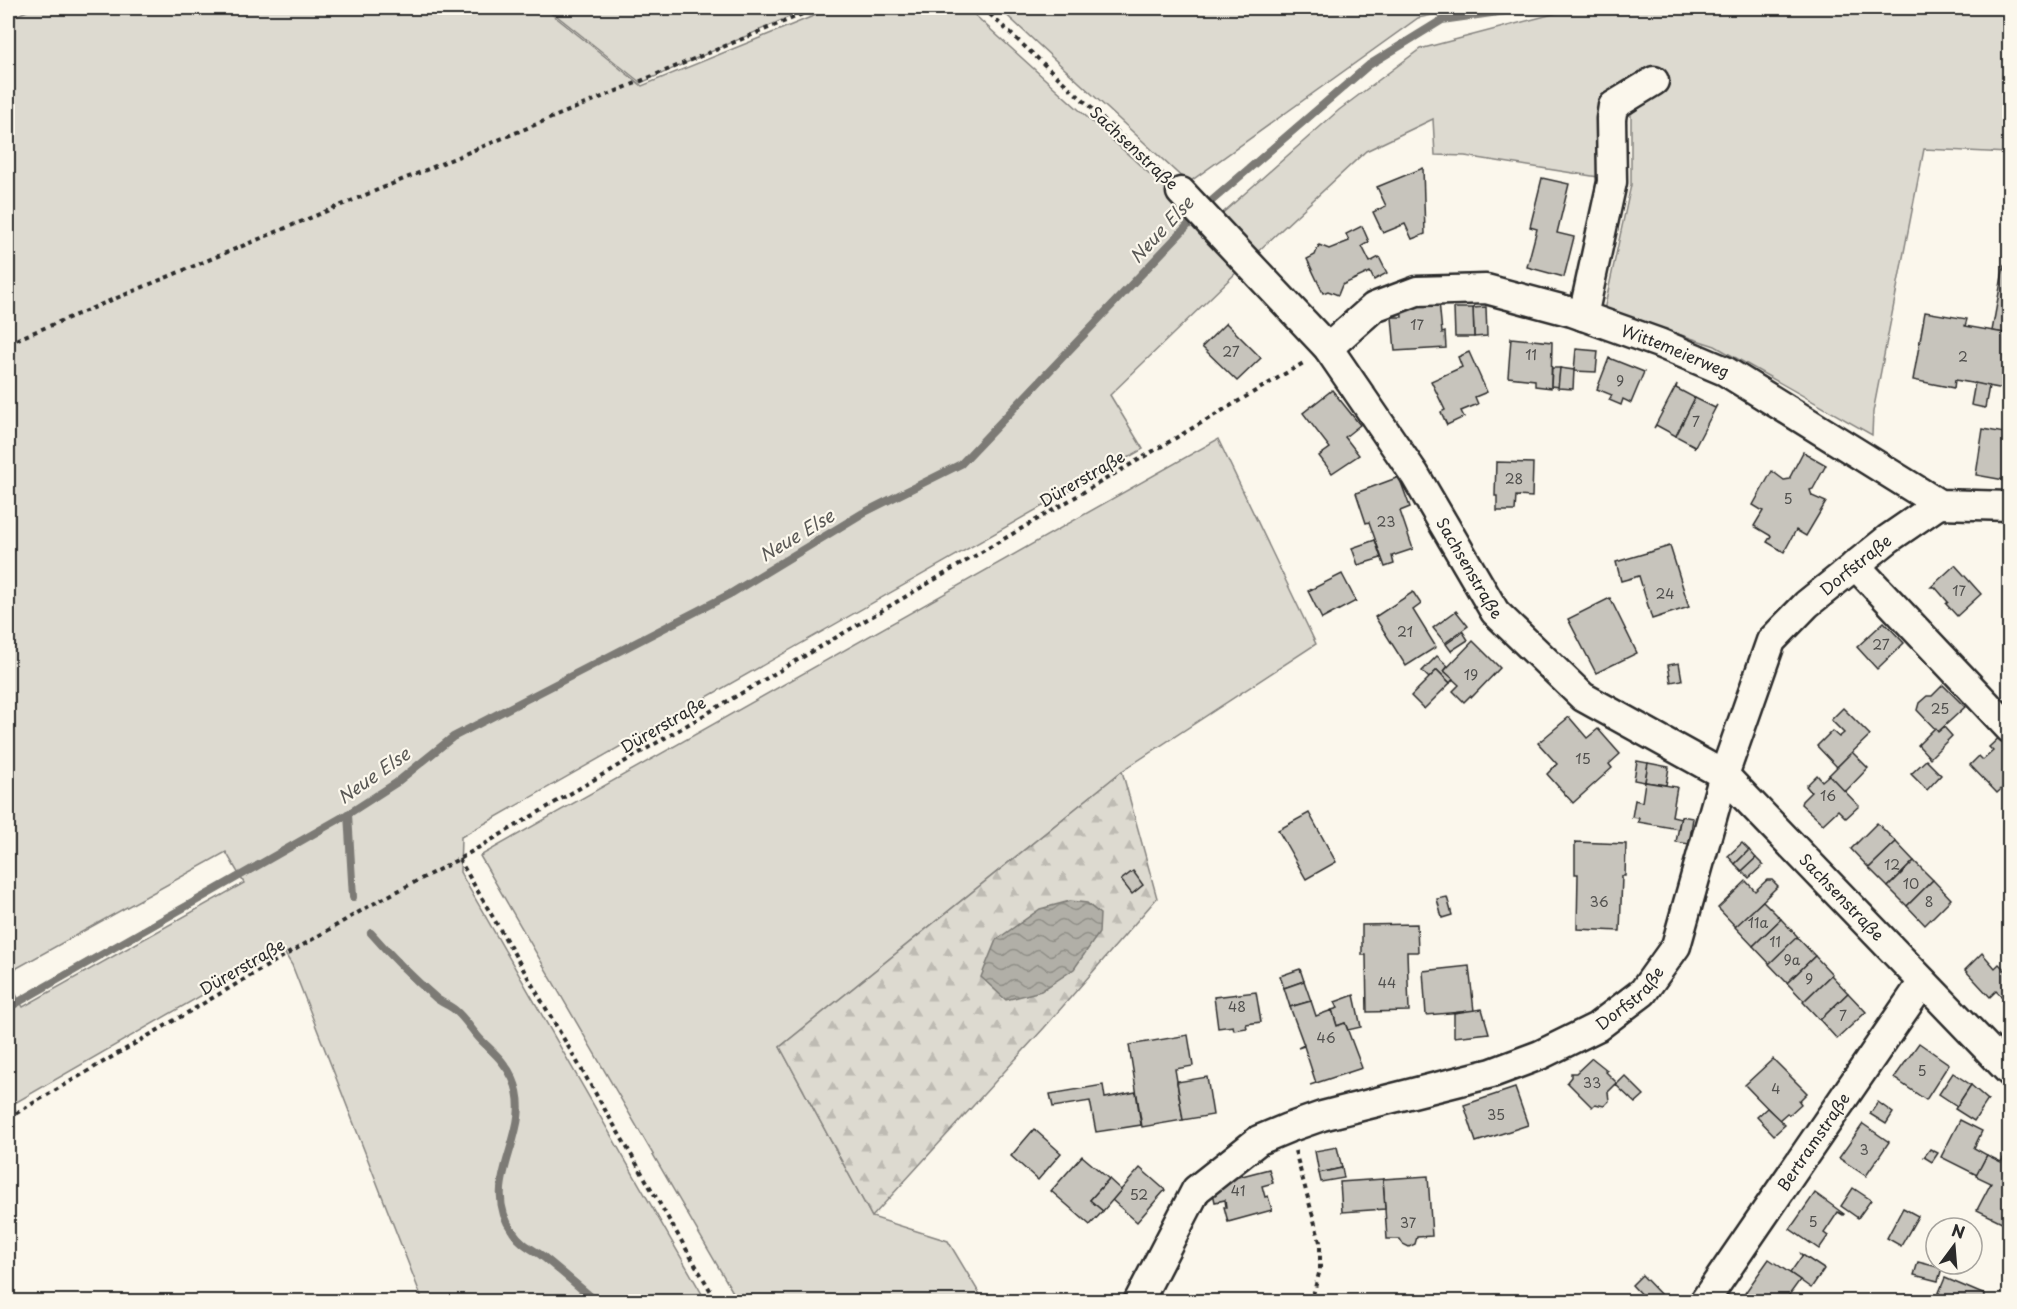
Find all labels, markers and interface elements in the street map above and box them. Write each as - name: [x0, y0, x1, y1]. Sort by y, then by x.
- street label: Sachsenstraße: [1085, 100, 1184, 195]
- water label: Neue Else: [1123, 189, 1200, 269]
- house number: 17: [1410, 314, 1424, 335]
- street label: Wittemeierweg: [1618, 318, 1734, 383]
- house number: 27: [1222, 341, 1240, 362]
- house number: 11: [1525, 344, 1537, 365]
- house number: 2: [1958, 346, 1968, 367]
- house number: 9: [1616, 370, 1624, 391]
- house number: 7: [1692, 411, 1700, 432]
- street label: Dürerstraße: [1034, 444, 1129, 512]
- house number: 28: [1505, 468, 1523, 489]
- house number: 5: [1783, 488, 1793, 509]
- water label: Neue Else: [754, 501, 840, 568]
- house number: 23: [1377, 511, 1395, 532]
- street label: Sachsenstraße: [1431, 512, 1508, 624]
- street label: Dorfstraße: [1814, 528, 1896, 601]
- house number: 17: [1952, 580, 1966, 601]
- house number: 24: [1656, 583, 1674, 604]
- house number: 21: [1397, 621, 1413, 642]
- house number: 27: [1872, 634, 1890, 655]
- house number: 19: [1464, 664, 1478, 685]
- street label: Dürerstraße: [615, 690, 710, 758]
- house number: 25: [1931, 698, 1949, 719]
- water label: Neue Else: [331, 739, 416, 810]
- house number: 15: [1575, 748, 1591, 769]
- house number: 16: [1820, 785, 1836, 806]
- street label: Sachsenstraße: [1794, 847, 1890, 946]
- house number: 12: [1884, 854, 1900, 875]
- house number: 10: [1903, 873, 1919, 894]
- house number: 36: [1589, 891, 1609, 912]
- house number: 8: [1925, 891, 1933, 912]
- house number: 11a: [1748, 912, 1769, 933]
- house number: 11: [1769, 931, 1781, 952]
- street label: Dürerstraße: [194, 932, 289, 1000]
- house number: 9a: [1784, 949, 1801, 970]
- street label: Dorfstraße: [1590, 961, 1669, 1035]
- house number: 9: [1805, 968, 1813, 989]
- house number: 44: [1378, 972, 1396, 993]
- house number: 48: [1228, 996, 1246, 1017]
- house number: 7: [1839, 1005, 1847, 1026]
- house number: 46: [1316, 1027, 1336, 1048]
- house number: 5: [1917, 1060, 1927, 1081]
- house number: 33: [1583, 1072, 1601, 1093]
- house number: 4: [1771, 1078, 1781, 1099]
- street label: Bertramstraße: [1770, 1087, 1855, 1195]
- house number: 35: [1487, 1104, 1505, 1125]
- house number: 3: [1859, 1139, 1869, 1160]
- house number: 41: [1231, 1180, 1245, 1201]
- house number: 52: [1130, 1184, 1148, 1205]
- house number: 5: [1808, 1211, 1818, 1232]
- house number: 37: [1400, 1212, 1417, 1233]
- north arrow: [1924, 1216, 1984, 1276]
- text: N: [1949, 1217, 1968, 1244]

